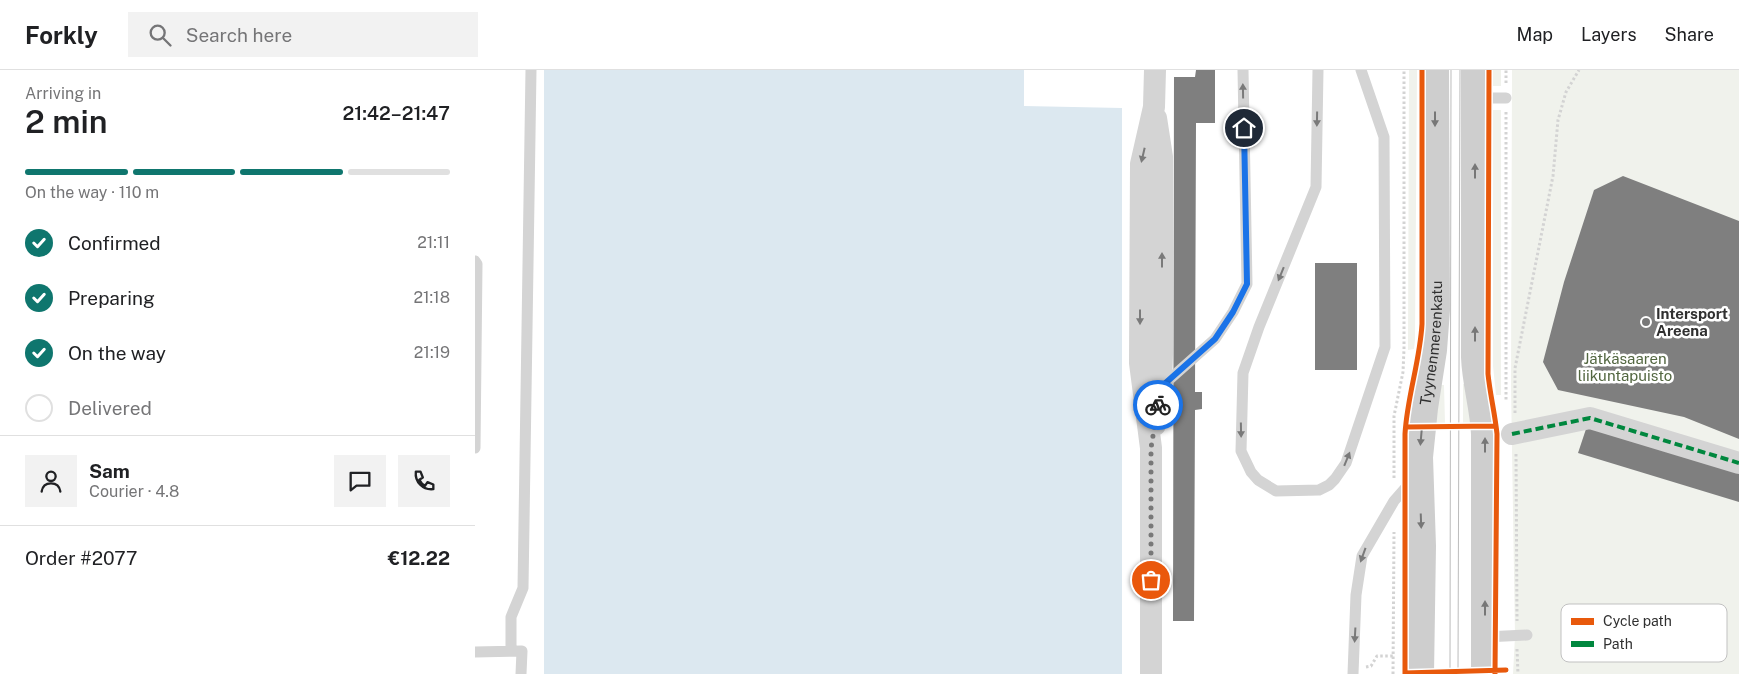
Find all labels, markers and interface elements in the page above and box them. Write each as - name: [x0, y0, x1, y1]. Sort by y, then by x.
- search box: [128, 12, 478, 57]
- text: Forkly: [25, 21, 98, 49]
- icon: search: [146, 21, 174, 49]
- text: Search here: [186, 24, 292, 46]
- text: Map: [1517, 24, 1553, 45]
- text: Layers: [1581, 24, 1637, 45]
- text: Share: [1665, 24, 1714, 45]
- one-way arrow: [1239, 83, 1247, 99]
- text: Arriving in: [25, 84, 101, 103]
- text: 21:42–21:47: [343, 102, 450, 124]
- text: 2 min: [25, 103, 108, 140]
- pin: [1223, 107, 1265, 149]
- one-way arrow: [1313, 111, 1321, 127]
- one-way arrow: [1431, 111, 1439, 127]
- icon: home: [1230, 114, 1258, 142]
- one-way arrow: [1139, 147, 1147, 162]
- one-way arrow: [1471, 163, 1479, 179]
- text: On the way · 110 m: [25, 183, 159, 202]
- icon: check: [25, 229, 53, 257]
- text: Confirmed: [68, 232, 161, 254]
- text: 21:11: [417, 233, 450, 252]
- one-way arrow: [1158, 252, 1166, 268]
- one-way arrow: [1276, 267, 1284, 281]
- street label: Tyynenmerenkatu: [1416, 280, 1445, 406]
- icon: check: [25, 284, 53, 312]
- text: Preparing: [68, 287, 155, 309]
- text: 21:18: [413, 288, 450, 307]
- place label: Intersport Areena: [1656, 305, 1728, 339]
- one-way arrow: [1136, 309, 1144, 325]
- marker: Intersport Areena: [1640, 316, 1652, 328]
- one-way arrow: [1471, 325, 1479, 341]
- icon: check: [25, 339, 53, 367]
- text: On the way: [68, 342, 166, 364]
- text: 21:19: [414, 343, 450, 362]
- park label: Jätkäsaaren liikuntapuisto: [1578, 350, 1672, 384]
- courier: [1133, 380, 1183, 430]
- icon: bike: [1144, 391, 1172, 419]
- text: Delivered: [68, 397, 152, 419]
- one-way arrow: [1237, 422, 1245, 438]
- one-way arrow: [1416, 430, 1424, 446]
- one-way arrow: [1481, 437, 1489, 453]
- one-way arrow: [1343, 452, 1351, 466]
- button: person: [25, 455, 77, 507]
- button: chat: [334, 455, 386, 507]
- button: phone: [398, 455, 450, 507]
- text: Sam: [89, 460, 130, 482]
- text: Courier · 4.8: [89, 482, 179, 501]
- one-way arrow: [1417, 513, 1425, 529]
- text: Order #2077: [25, 547, 137, 569]
- text: €12.22: [388, 547, 450, 569]
- one-way arrow: [1359, 548, 1367, 563]
- pin: [1130, 559, 1172, 601]
- icon: bag: [1137, 566, 1165, 594]
- one-way arrow: [1481, 600, 1489, 616]
- legend: [1561, 604, 1727, 662]
- text: Cycle path: [1603, 613, 1672, 629]
- one-way arrow: [1350, 627, 1358, 643]
- text: Path: [1603, 636, 1633, 652]

